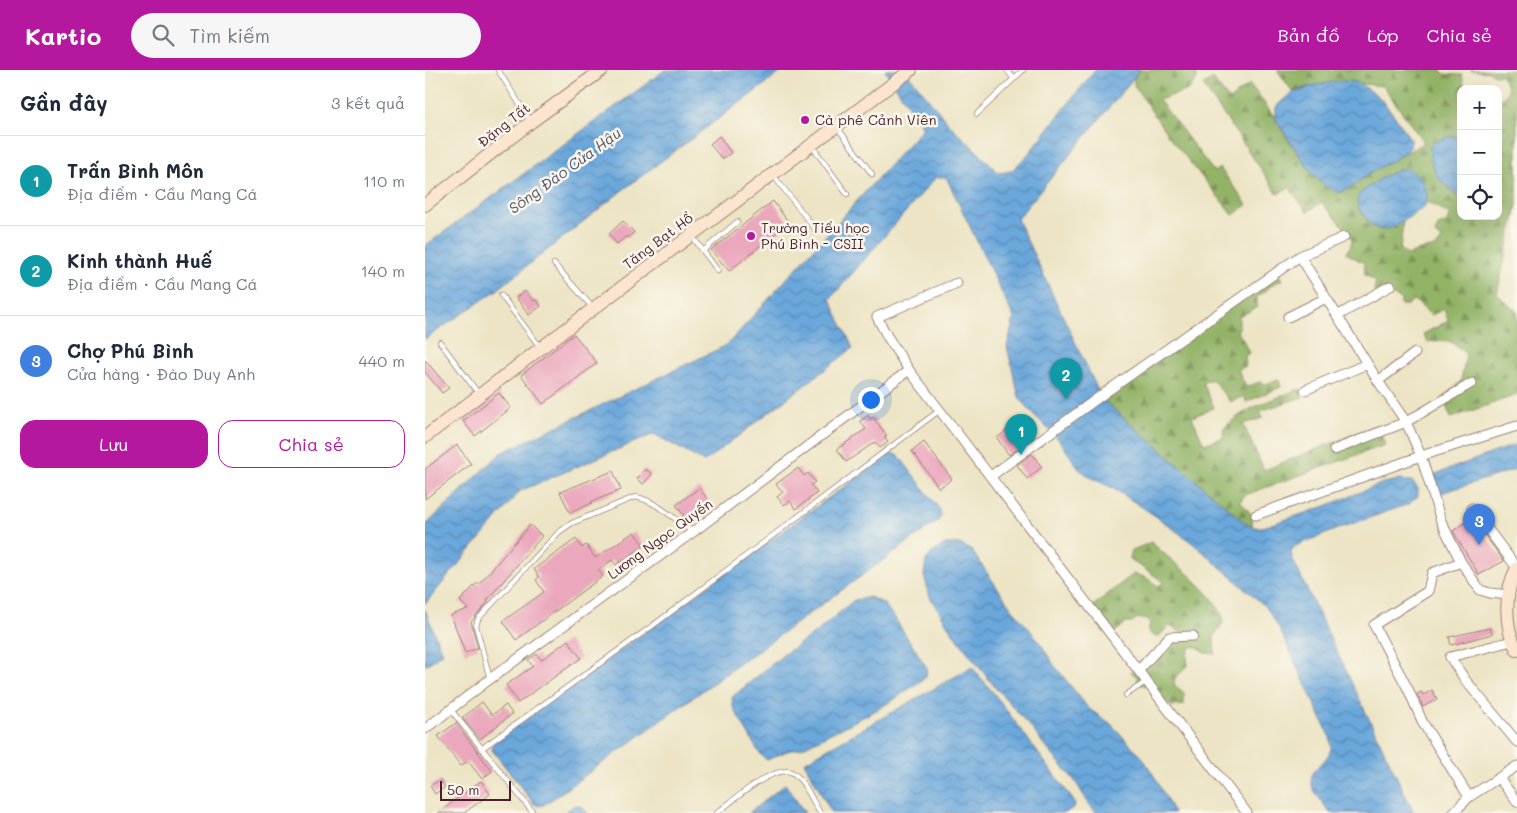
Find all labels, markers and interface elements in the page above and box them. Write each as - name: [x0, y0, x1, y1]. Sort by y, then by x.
- search box: [131, 13, 481, 58]
- text: Kartio: [25, 20, 101, 51]
- icon: search: [149, 21, 177, 49]
- text: Tìm kiếm: [189, 23, 270, 48]
- text: Bản đồ: [1278, 23, 1339, 47]
- text: Lớp: [1367, 23, 1399, 47]
- text: Chia sẻ: [1427, 23, 1492, 47]
- map controls: [1457, 85, 1502, 220]
- button: +: [1457, 85, 1502, 130]
- text: Gần đây: [20, 89, 108, 116]
- text: 3 kết quả: [331, 92, 405, 113]
- street label: Đặng Tất: [473, 98, 534, 151]
- place label: Cà phê Cảnh Viên: [815, 110, 936, 129]
- marker: Cà phê Cảnh Viên: [799, 114, 811, 126]
- water label: Sông Đào Cửa Hậu: [504, 123, 625, 218]
- button: −: [1457, 130, 1502, 175]
- text: Trấn Bình Môn: [67, 158, 204, 183]
- text: 1: [32, 170, 40, 191]
- text: 110 m: [363, 170, 405, 191]
- button: locate: [1457, 175, 1502, 220]
- text: Địa điểm · Cầu Mang Cá: [67, 183, 257, 204]
- street label: Tăng Bạt Hổ: [619, 208, 697, 273]
- place label: Trường Tiểu học Phú Bình - CSII: [761, 218, 869, 253]
- marker: Trường Tiểu học Phú Bình - CSII: [745, 230, 757, 242]
- text: Kinh thành Huế: [67, 248, 212, 273]
- text: 2: [32, 260, 40, 281]
- text: 140 m: [361, 260, 405, 281]
- text: Địa điểm · Cầu Mang Cá: [67, 273, 257, 294]
- text: Chợ Phú Bình: [67, 338, 194, 363]
- text: 3: [31, 350, 41, 371]
- text: 440 m: [358, 350, 405, 371]
- pin: 2: [1050, 358, 1082, 399]
- text: Cửa hàng · Đào Duy Anh: [67, 363, 255, 384]
- your location: [858, 387, 884, 413]
- pin: 1: [1005, 414, 1037, 455]
- button: Lưu: [20, 420, 208, 468]
- button: Chia sẻ: [218, 420, 405, 468]
- street label: Lương Ngọc Quyến: [603, 494, 716, 583]
- pin: 3: [1463, 504, 1495, 545]
- scale bar: [440, 778, 511, 801]
- text: 50 m: [447, 780, 479, 799]

